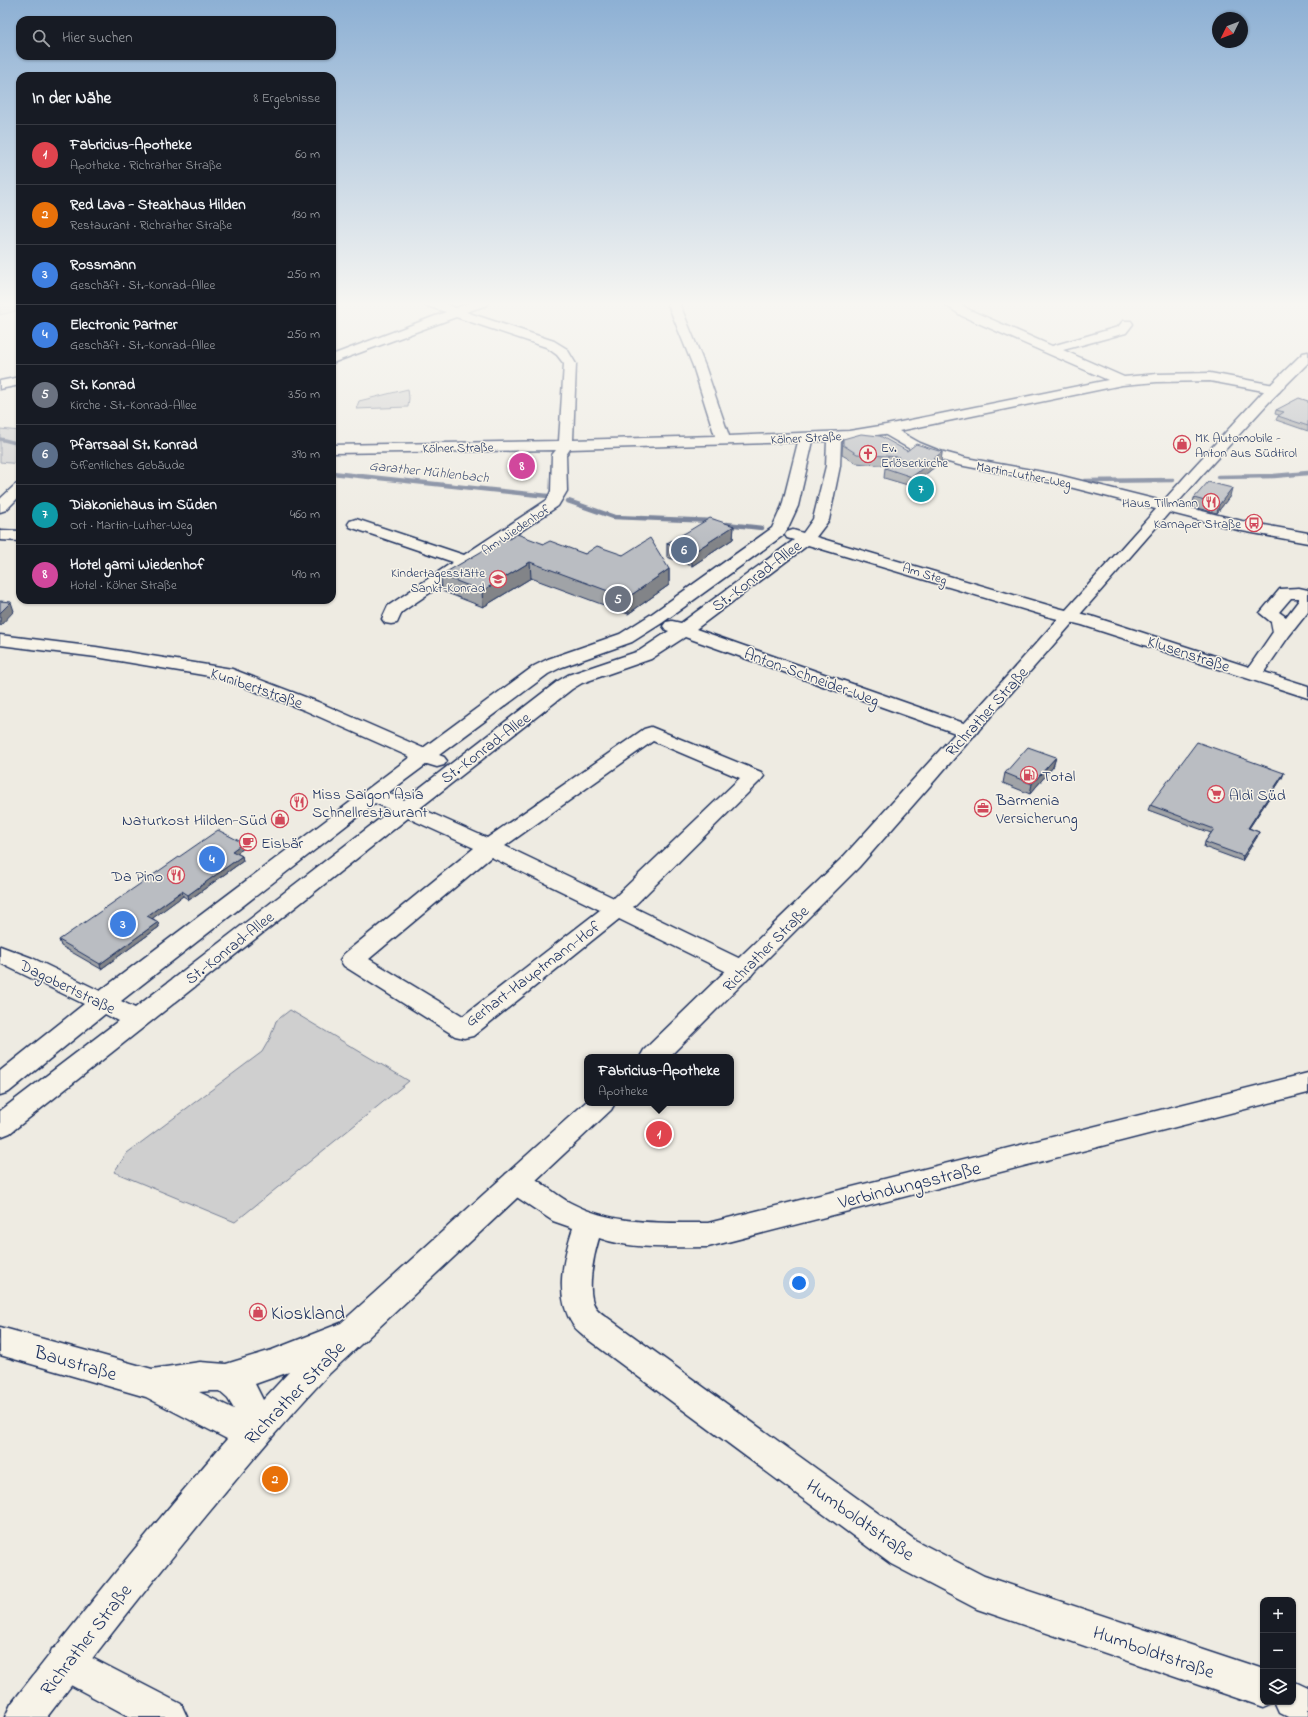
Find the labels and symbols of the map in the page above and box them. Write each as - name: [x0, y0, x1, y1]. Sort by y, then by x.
- north arrow: [1212, 12, 1248, 48]
- street label: Kölner Straße: [770, 427, 842, 450]
- place label: MK Automobile - Anton aus Südtirol: [1195, 429, 1297, 463]
- shop icon: MK Automobile - Anton aus Südtirol: [1172, 434, 1192, 454]
- street label: Kölner Straße: [422, 438, 494, 459]
- place label: Ev. Erlöserkirche: [881, 439, 948, 473]
- church icon: Ev. Erlöserkirche: [858, 444, 878, 464]
- pin: 8: [509, 451, 535, 481]
- water label: Garather Mühlenbach: [368, 456, 490, 489]
- street label: Martin-Luther-Weg: [975, 457, 1073, 495]
- pin: 7: [908, 474, 934, 504]
- restaurant icon: Haus Tillmann: [1201, 492, 1221, 512]
- place label: Haus Tillmann: [1122, 494, 1198, 513]
- street label: Am Wiedenhof: [478, 500, 555, 560]
- bus stop icon: Karnaper Straße: [1244, 513, 1264, 533]
- place label: Karnaper Straße: [1154, 515, 1241, 534]
- street label: St.-Konrad-Allee: [707, 534, 808, 618]
- pin: 6: [671, 535, 697, 565]
- street label: Am Steg: [900, 559, 949, 591]
- place label: Kindertagesstätte Sankt-Konrad: [391, 564, 486, 598]
- school or university icon: Kindertagesstätte Sankt-Konrad: [488, 569, 508, 589]
- pin: 5: [605, 584, 631, 614]
- street label: Klusenstraße: [1144, 630, 1233, 680]
- street label: Anton-Schneider-Weg: [740, 642, 882, 713]
- street label: Richrather Straße: [940, 661, 1035, 763]
- street label: Kunibertstraße: [207, 662, 307, 716]
- street label: St.-Konrad-Allee: [436, 706, 537, 790]
- fuel station icon: Total: [1019, 765, 1039, 785]
- place label: Total: [1042, 765, 1076, 789]
- place label: Miss Saigon Asia Schnellrestaurant: [312, 783, 428, 825]
- supermarket icon: Aldi Süd: [1206, 784, 1226, 804]
- place label: Aldi Süd: [1229, 784, 1286, 808]
- place label: Barmenia Versicherung: [995, 789, 1078, 831]
- restaurant icon: Miss Saigon Asia Schnellrestaurant: [289, 792, 309, 812]
- office icon: Barmenia Versicherung: [973, 798, 993, 818]
- place label: Naturkost Hilden-Süd: [122, 809, 267, 833]
- shop icon: Naturkost Hilden-Süd: [270, 809, 290, 829]
- cafe icon: Eisbär: [238, 832, 258, 852]
- place label: Eisbär: [261, 832, 303, 856]
- pin: 4: [199, 844, 225, 874]
- place label: Da Pino: [110, 865, 163, 889]
- restaurant icon: Da Pino: [166, 865, 186, 885]
- street label: Richrather Straße: [718, 900, 816, 998]
- street label: St.-Konrad-Allee: [181, 906, 280, 991]
- pin: 3: [110, 909, 136, 939]
- street label: Gerhart-Hauptmann-Hof: [461, 915, 606, 1033]
- street label: Dagobertstraße: [14, 954, 120, 1022]
- pin: 1: [646, 1119, 672, 1149]
- street label: Verbindungsstraße: [835, 1156, 985, 1219]
- your location: [789, 1273, 809, 1293]
- place label: Kioskland: [271, 1301, 345, 1328]
- shop icon: Kioskland: [248, 1302, 268, 1322]
- street label: Richrather Straße: [239, 1335, 353, 1452]
- street label: Baustraße: [30, 1340, 120, 1389]
- pin: 2: [262, 1464, 288, 1494]
- street label: Humboldtstraße: [800, 1474, 920, 1569]
- street label: Richrather Straße: [35, 1579, 140, 1702]
- street label: Humboldtstraße: [1089, 1620, 1218, 1687]

